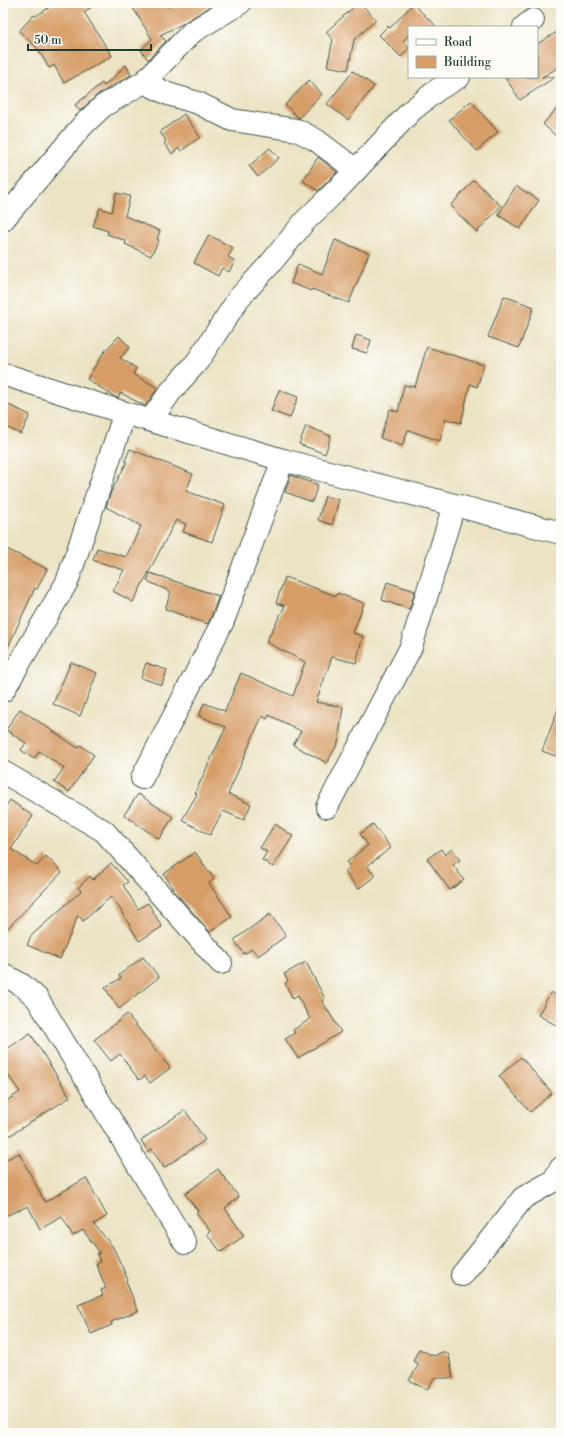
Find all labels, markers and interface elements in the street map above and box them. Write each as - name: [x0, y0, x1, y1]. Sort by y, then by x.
- scale bar: [28, 26, 151, 52]
- legend: [408, 26, 538, 78]
- text: 50 m: [34, 33, 62, 48]
- text: Road: [444, 35, 472, 50]
- text: Building: [443, 55, 492, 70]

